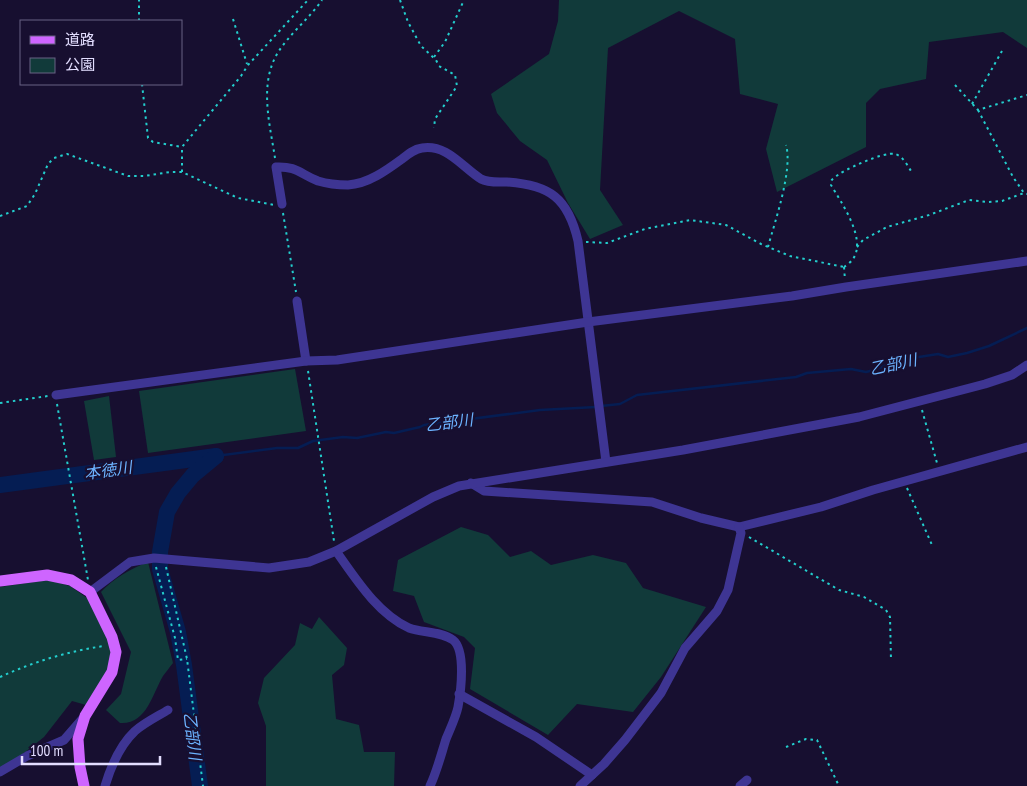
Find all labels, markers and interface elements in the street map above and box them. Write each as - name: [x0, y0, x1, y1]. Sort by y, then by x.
- legend: [20, 20, 182, 85]
- text: 道路: [65, 30, 95, 49]
- text: 公園: [65, 55, 95, 74]
- water label: 乙部川: [867, 349, 921, 379]
- water label: 乙部川: [424, 409, 476, 435]
- water label: 本徳川: [83, 456, 135, 483]
- water label: 乙部川: [180, 711, 206, 763]
- scale bar: [22, 734, 160, 766]
- text: 100 m: [30, 741, 63, 760]

